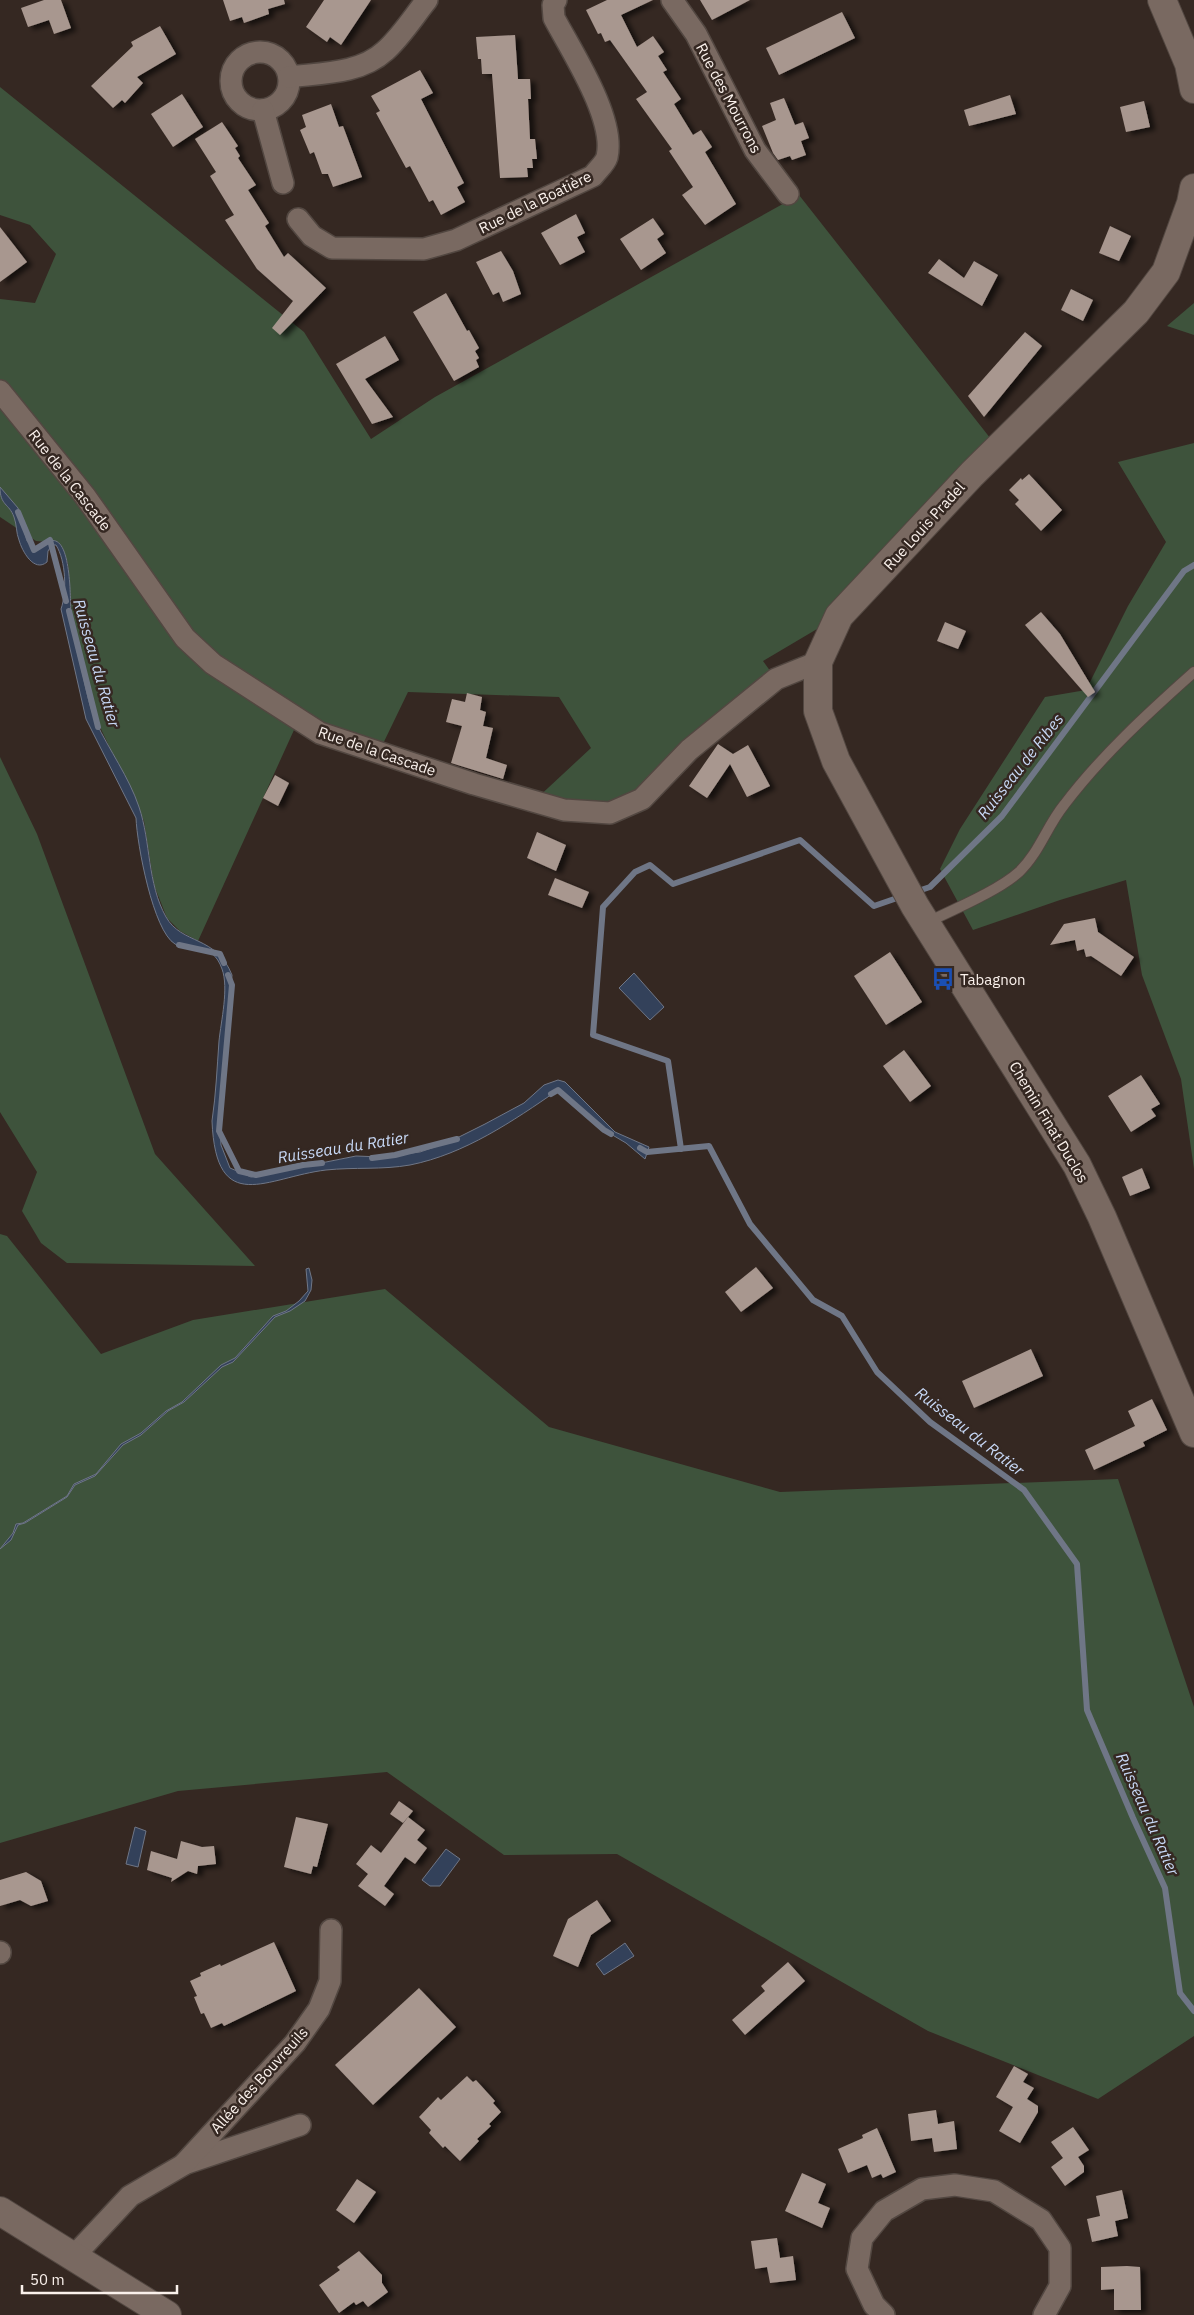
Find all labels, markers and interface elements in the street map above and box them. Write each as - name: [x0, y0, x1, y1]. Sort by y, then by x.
- street label: Rue des Mourrons: [692, 40, 766, 156]
- street label: Rue de la Boatière: [476, 166, 594, 238]
- street label: Rue de la Cascade: [25, 426, 115, 534]
- street label: Rue Louis Pradel: [879, 478, 969, 574]
- water label: Ruisseau du Ratier: [69, 597, 125, 731]
- water label: Ruisseau de Ribes: [973, 709, 1067, 823]
- street label: Rue de la Cascade: [316, 722, 438, 780]
- bus stop icon: Tabagnon: [930, 966, 956, 992]
- place label: Tabagnon: [960, 970, 1026, 989]
- street label: Chemin Finat Duclos: [1005, 1058, 1093, 1186]
- water label: Ruisseau du Ratier: [276, 1127, 411, 1167]
- water label: Ruisseau du Ratier: [912, 1382, 1029, 1480]
- water label: Ruisseau du Ratier: [1112, 1749, 1185, 1880]
- street label: Allée des Bouvreuils: [206, 2023, 312, 2137]
- scale bar: [22, 2262, 178, 2294]
- text: 50 m: [30, 2270, 65, 2289]

